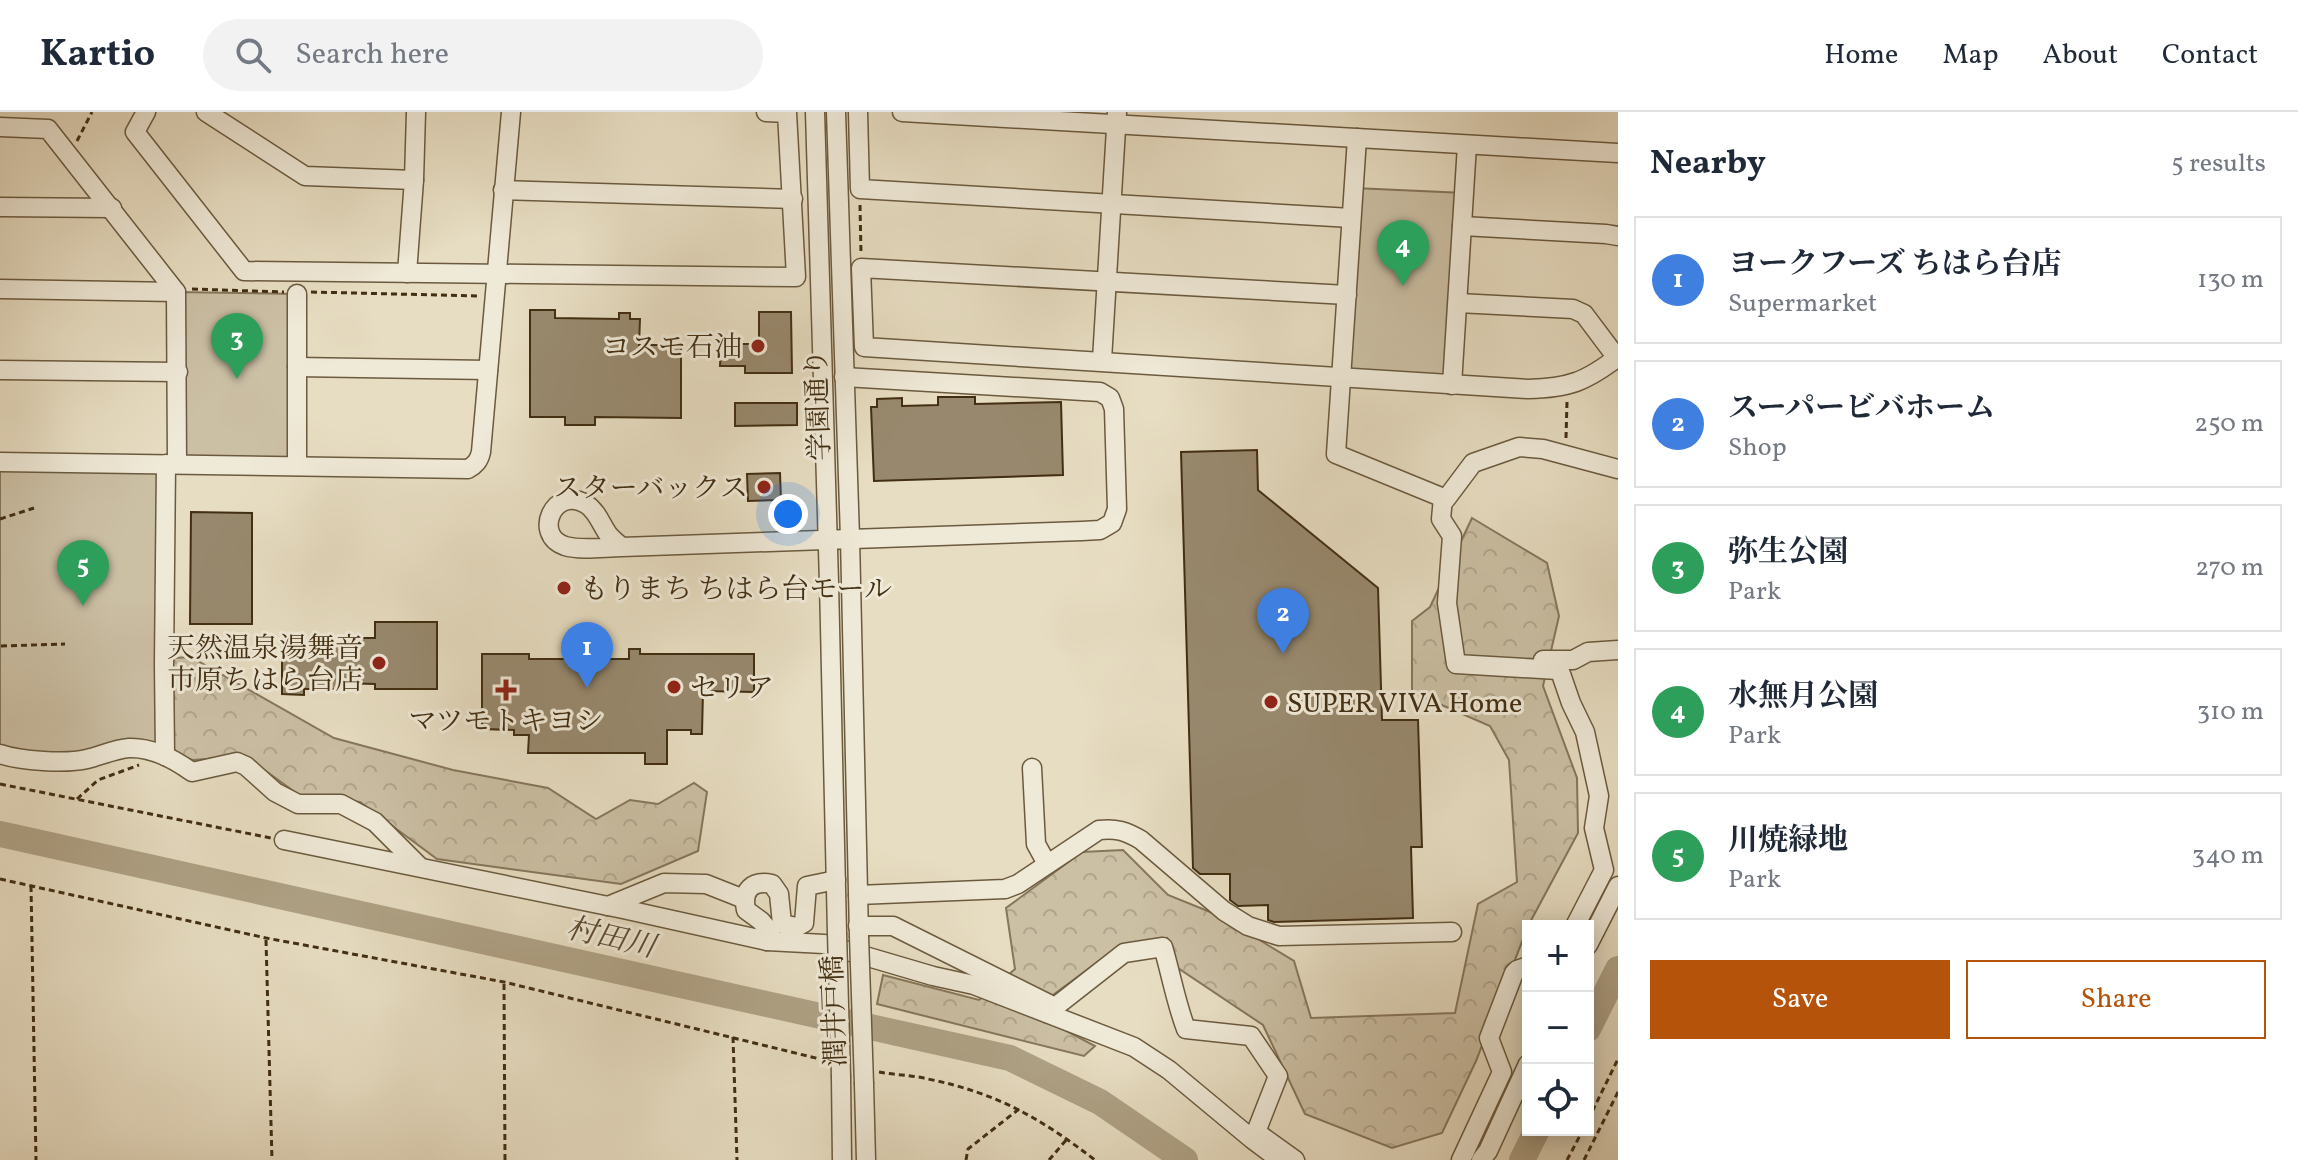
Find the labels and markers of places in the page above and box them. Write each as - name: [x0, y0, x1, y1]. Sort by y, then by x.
- pin: 4: [1377, 220, 1429, 286]
- pin: 3: [211, 313, 263, 379]
- place label: コスモ石油: [602, 329, 742, 368]
- marker: コスモ石油: [749, 337, 767, 355]
- place label: スターバックス: [554, 470, 748, 509]
- marker: スターバックス: [755, 478, 773, 496]
- pin: 5: [57, 540, 109, 606]
- place label: もりまち ちはら台モール: [580, 571, 892, 610]
- marker: もりまち ちはら台モール: [555, 579, 573, 597]
- pin: 2: [1257, 588, 1309, 654]
- pin: 1: [561, 622, 613, 688]
- place label: 天然温泉湯舞音 市原ちはら台店: [167, 630, 363, 701]
- marker: 天然温泉湯舞音 市原ちはら台店: [370, 654, 388, 672]
- place label: セリア: [690, 670, 774, 709]
- marker: セリア: [665, 678, 683, 696]
- marker: マツモトキヨシ: [497, 681, 515, 699]
- place label: SUPER VIVA Home: [1287, 685, 1522, 724]
- marker: SUPER VIVA Home: [1262, 693, 1280, 711]
- place label: マツモトキヨシ: [408, 703, 604, 742]

